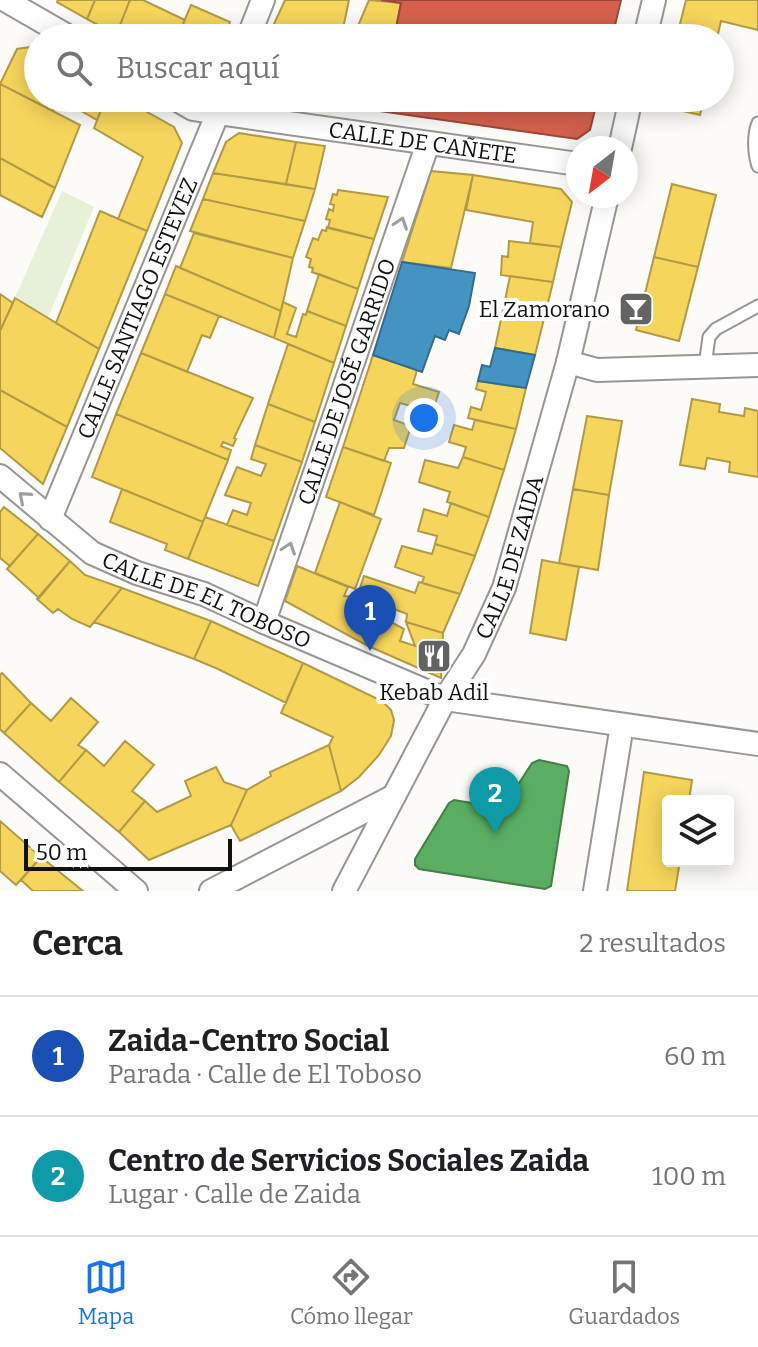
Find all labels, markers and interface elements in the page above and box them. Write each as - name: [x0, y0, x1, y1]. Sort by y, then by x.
- search box: [24, 24, 734, 112]
- icon: search: [52, 46, 96, 90]
- text: Buscar aquí: [116, 50, 280, 86]
- street label: CALLE DE CAÑETE: [327, 116, 518, 169]
- north arrow: [566, 136, 638, 208]
- street label: CALLE SANTIAGO ESTEVEZ: [72, 174, 204, 443]
- one-way arrow: [391, 217, 408, 231]
- street label: CALLE DE JOSÉ GARRIDO: [292, 255, 401, 509]
- bar icon: El Zamorano: [617, 290, 655, 328]
- place label: El Zamorano: [479, 296, 610, 323]
- your location: [404, 398, 444, 438]
- street label: CALLE DE ZAIDA: [470, 472, 549, 644]
- one-way arrow: [19, 492, 34, 507]
- one-way arrow: [280, 542, 296, 556]
- street label: CALLE DE EL TOBOSO: [98, 546, 315, 654]
- pin: 1: [344, 585, 396, 651]
- restaurant icon: Kebab Adil: [415, 637, 453, 675]
- place label: Kebab Adil: [379, 679, 489, 706]
- pin: 2: [469, 767, 521, 833]
- map controls: [662, 795, 734, 867]
- button: layers: [662, 795, 734, 867]
- scale bar: [24, 835, 232, 871]
- text: 50 m: [36, 839, 87, 866]
- text: Cerca: [32, 923, 123, 964]
- text: 2 resultados: [579, 928, 726, 959]
- text: Zaida-Centro Social: [108, 1023, 389, 1059]
- text: 1: [52, 1041, 64, 1072]
- text: 60 m: [664, 1041, 726, 1072]
- text: Parada · Calle de El Toboso: [108, 1059, 422, 1090]
- text: Centro de Servicios Sociales Zaida: [108, 1143, 589, 1179]
- text: 2: [51, 1161, 65, 1192]
- text: 100 m: [652, 1161, 726, 1192]
- text: Lugar · Calle de Zaida: [108, 1179, 361, 1210]
- tab: Mapa: [78, 1255, 134, 1330]
- tab: Cómo llegar: [290, 1255, 413, 1330]
- tab: Guardados: [568, 1255, 680, 1330]

